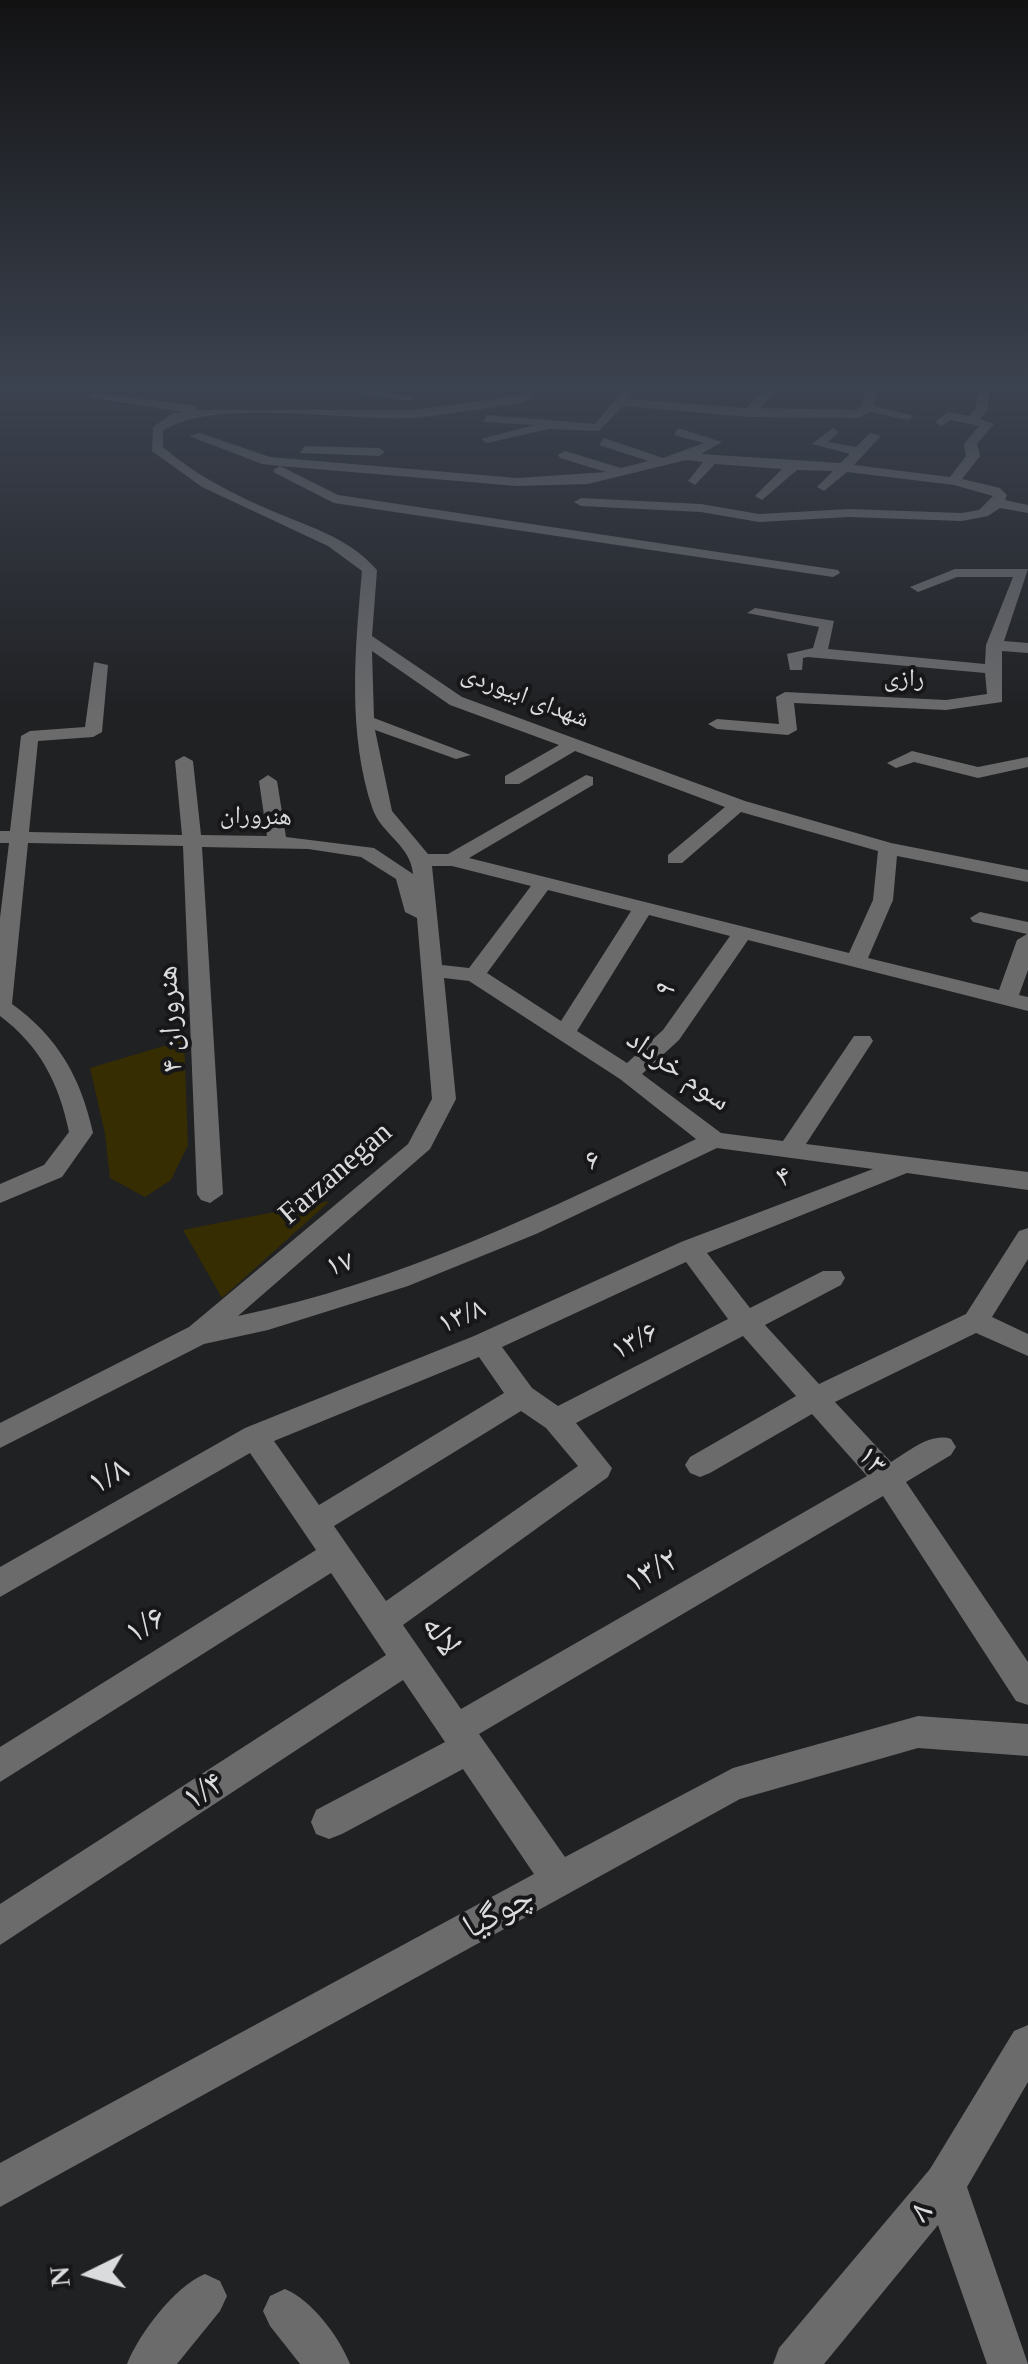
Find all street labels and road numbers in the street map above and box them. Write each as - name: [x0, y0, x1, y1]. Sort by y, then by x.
- street label: شهدای ابیوردی: [457, 659, 593, 735]
- street label: رازی: [883, 664, 925, 694]
- street label: هنروران: [219, 801, 293, 833]
- street label: هنروران ۴: [150, 964, 192, 1074]
- street label: ۹: [647, 974, 685, 1006]
- street label: سوم خرداد: [619, 1022, 737, 1120]
- street label: Farzanegan: [272, 1115, 400, 1233]
- street label: ۶: [580, 1142, 606, 1180]
- street label: ۴: [771, 1159, 797, 1197]
- street label: ۱۷: [322, 1244, 358, 1286]
- street label: ۱۳/۸: [433, 1291, 491, 1343]
- street label: ۱۳/۶: [605, 1315, 665, 1369]
- street label: ۱۳: [849, 1439, 893, 1483]
- street label: ۱/۸: [81, 1449, 137, 1505]
- street label: ۱۳/۲: [617, 1540, 687, 1604]
- street label: ۱/۶: [117, 1597, 175, 1655]
- street label: لاله: [411, 1607, 469, 1665]
- street label: ۱/۴: [175, 1763, 233, 1821]
- street label: چوگیا: [456, 1877, 542, 1949]
- street label: ۸: [901, 2192, 943, 2232]

